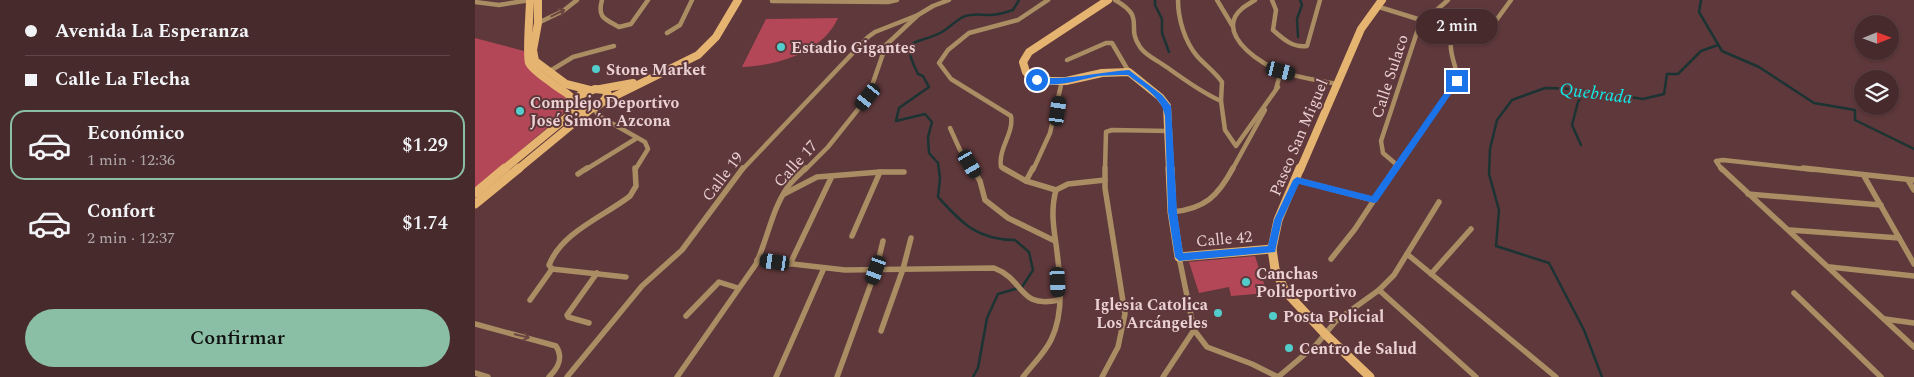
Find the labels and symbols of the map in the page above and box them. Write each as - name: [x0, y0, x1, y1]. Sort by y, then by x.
- one-way arrow: [550, 8, 565, 18]
- callout: 2 min: [1416, 8, 1498, 44]
- north arrow: [1854, 15, 1899, 60]
- street label: Calle Sulaco: [1365, 31, 1415, 121]
- place label: Estadio Gigantes: [791, 36, 916, 60]
- marker: Estadio Gigantes: [775, 41, 787, 53]
- place label: Stone Market: [606, 58, 706, 82]
- car: [1264, 60, 1297, 82]
- marker: Stone Market: [590, 63, 602, 75]
- route start: [1026, 69, 1048, 91]
- route end: [1446, 70, 1468, 92]
- street label: Paseo San Miguel: [1263, 75, 1334, 200]
- water label: Quebrada: [1558, 76, 1634, 111]
- car: [852, 81, 883, 113]
- place label: Complejo Deportivo José Simón Azcona: [530, 91, 679, 133]
- car: [1048, 95, 1067, 127]
- marker: Complejo Deportivo José Simón Azcona: [514, 105, 526, 117]
- street label: Calle 17: [768, 135, 824, 193]
- street label: Calle 19: [696, 147, 749, 206]
- car: [956, 147, 983, 181]
- street label: Calle 42: [1195, 225, 1253, 253]
- car: [759, 252, 790, 272]
- car: [863, 253, 888, 287]
- place label: Canchas Polideportivo: [1256, 262, 1357, 304]
- car: [1049, 267, 1066, 297]
- marker: Canchas Polideportivo: [1240, 276, 1252, 288]
- place label: Iglesia Catolica Los Arcángeles: [1094, 293, 1209, 335]
- place label: Posta Policial: [1283, 305, 1384, 329]
- marker: Iglesia Catolica Los Arcángeles: [1212, 307, 1224, 319]
- marker: Posta Policial: [1267, 310, 1279, 322]
- one-way arrow: [514, 332, 530, 341]
- place label: Centro de Salud: [1299, 337, 1417, 361]
- marker: Centro de Salud: [1283, 342, 1295, 354]

